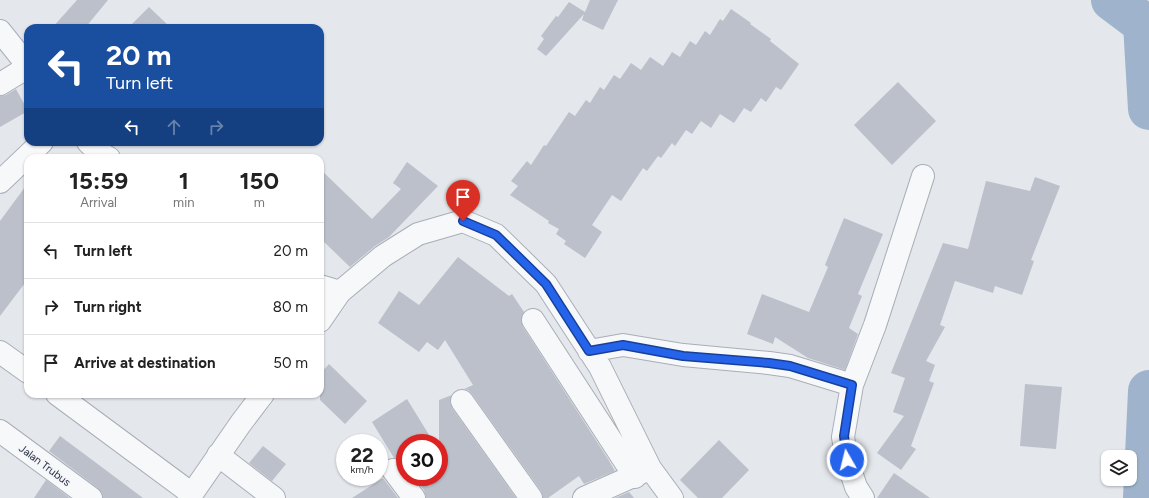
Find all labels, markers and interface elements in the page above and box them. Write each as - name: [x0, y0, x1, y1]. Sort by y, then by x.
- text: 20 m: [106, 38, 171, 72]
- icon: left: [40, 40, 92, 92]
- text: Turn left: [106, 72, 173, 94]
- icon: left: [121, 116, 143, 138]
- icon: ahead: [163, 116, 185, 138]
- icon: right: [205, 116, 227, 138]
- text: 15:59: [69, 166, 128, 195]
- text: 1: [179, 166, 189, 195]
- text: 150: [239, 166, 279, 195]
- pin: [446, 180, 480, 221]
- icon: arrive: [452, 186, 474, 208]
- text: Arrival: [80, 195, 117, 210]
- text: min: [173, 195, 194, 210]
- text: m: [254, 195, 265, 210]
- icon: left: [40, 240, 62, 262]
- text: Turn left: [74, 242, 132, 260]
- text: 20 m: [274, 242, 308, 260]
- icon: right: [40, 296, 62, 318]
- text: Turn right: [74, 298, 142, 316]
- text: 80 m: [273, 298, 308, 316]
- icon: arrive: [40, 352, 62, 374]
- text: Arrive at destination: [74, 354, 215, 372]
- text: 50 m: [273, 354, 308, 372]
- speed limit sign: 30: [396, 434, 448, 486]
- position arrow: [826, 439, 868, 481]
- street label: Jalan Trubus: [16, 442, 73, 489]
- text: 22: [350, 443, 374, 467]
- map controls: [1101, 450, 1137, 486]
- button: layers: [1101, 450, 1137, 486]
- text: km/h: [351, 463, 373, 476]

